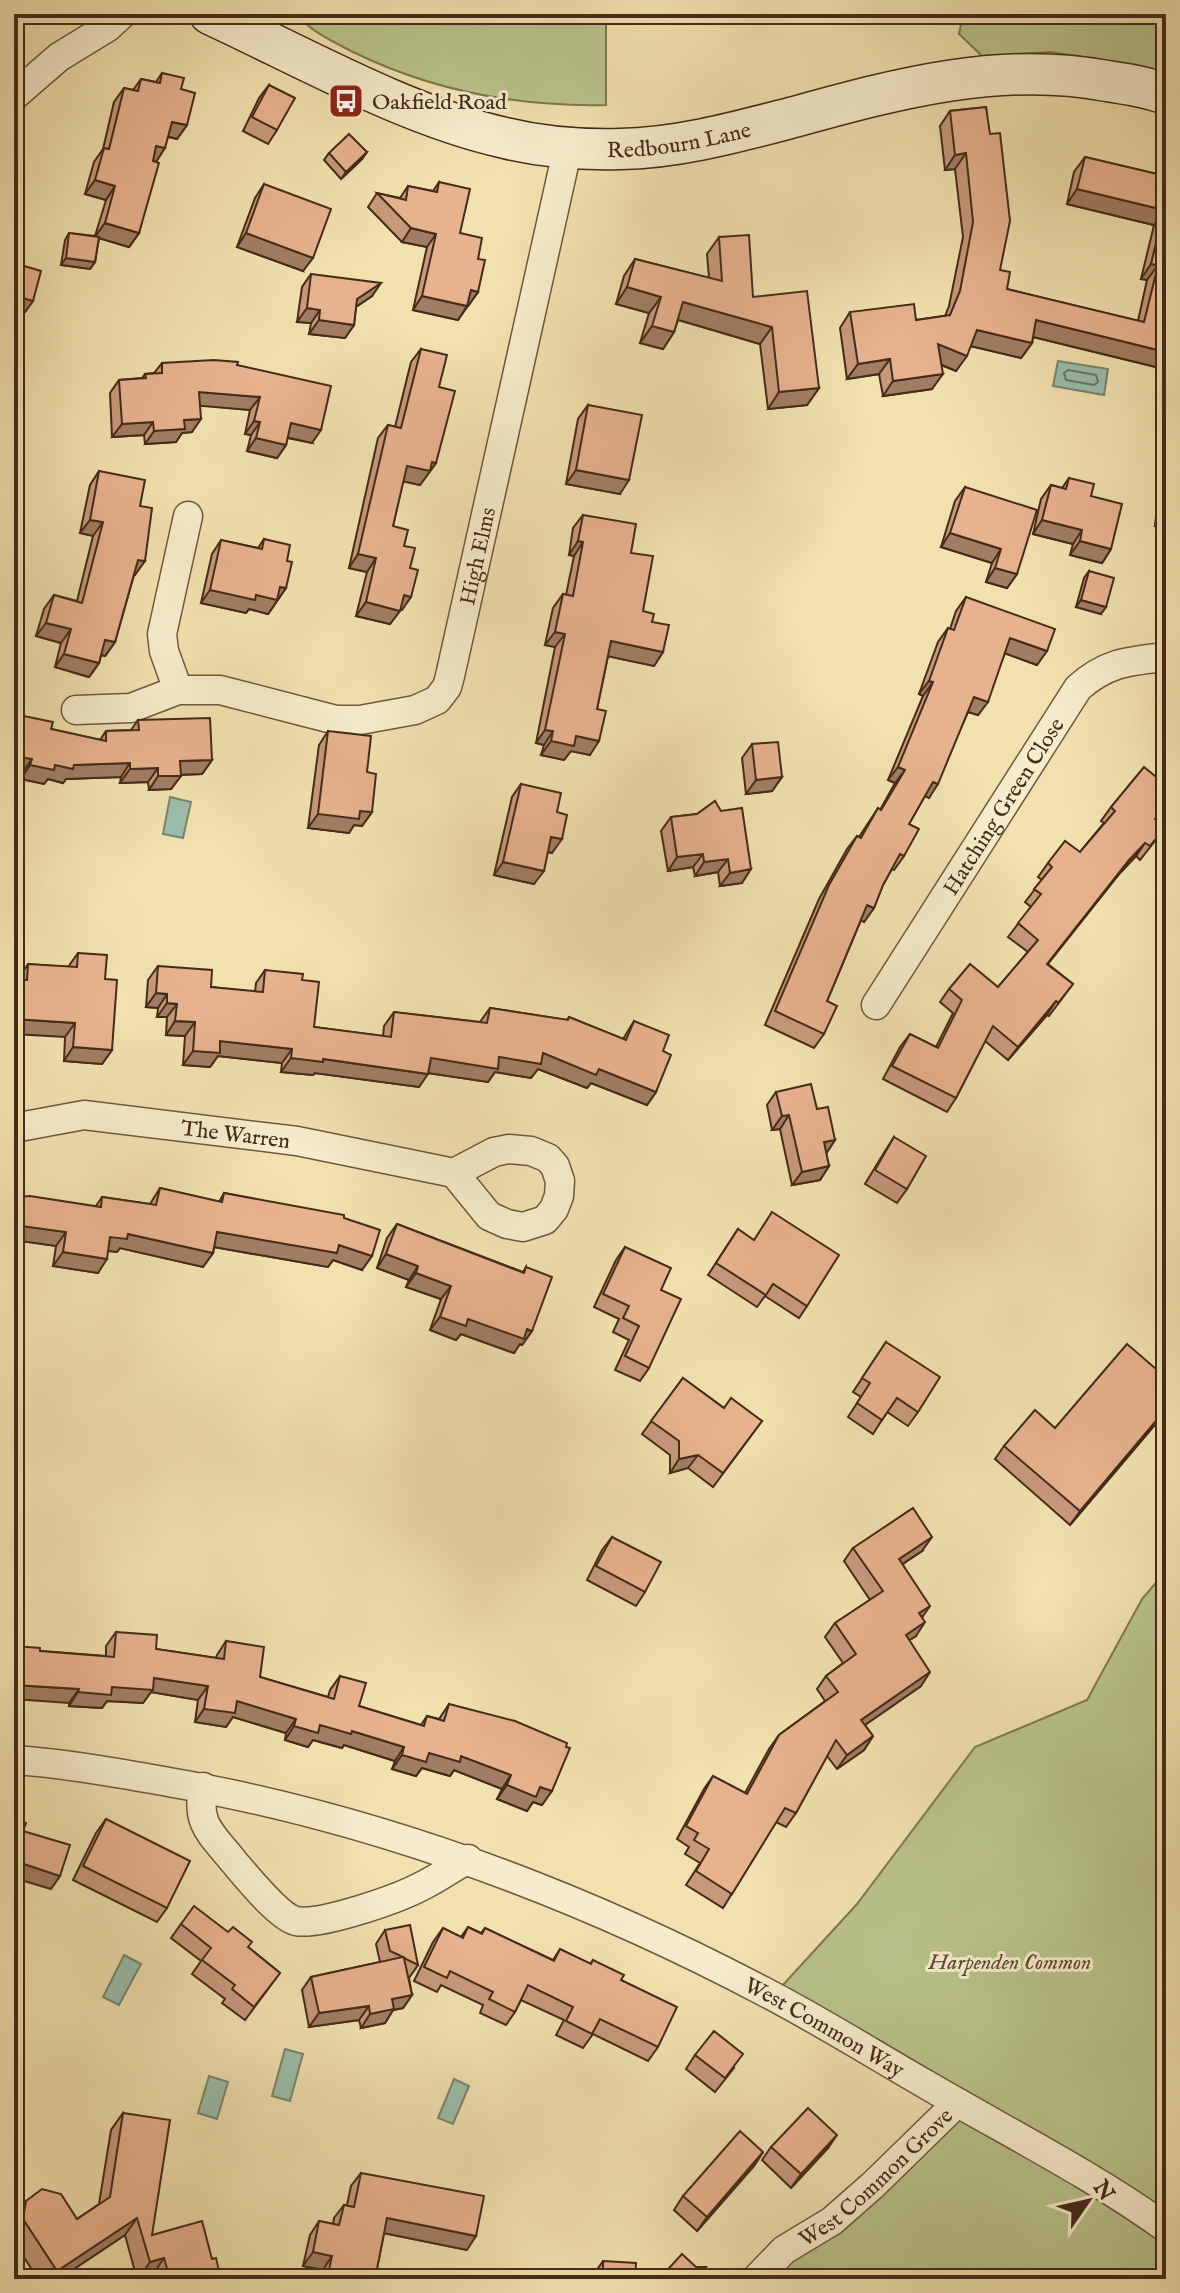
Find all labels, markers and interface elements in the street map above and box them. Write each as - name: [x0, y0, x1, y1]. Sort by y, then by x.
- bus stop icon: Oakfield Road: [327, 82, 365, 120]
- place label: Oakfield Road: [372, 89, 507, 117]
- street label: Redbourn Lane: [607, 117, 754, 165]
- street label: High Elms: [454, 505, 503, 608]
- street label: Hatching Green Close: [938, 713, 1071, 901]
- street label: The Warren: [179, 1115, 292, 1156]
- park label: Harpenden Common: [928, 1949, 1091, 1977]
- street label: West Common Way: [739, 1972, 909, 2085]
- street label: West Common Grove: [794, 2103, 960, 2254]
- north arrow: [1048, 2161, 1128, 2241]
- text: N: [1085, 2174, 1120, 2207]

